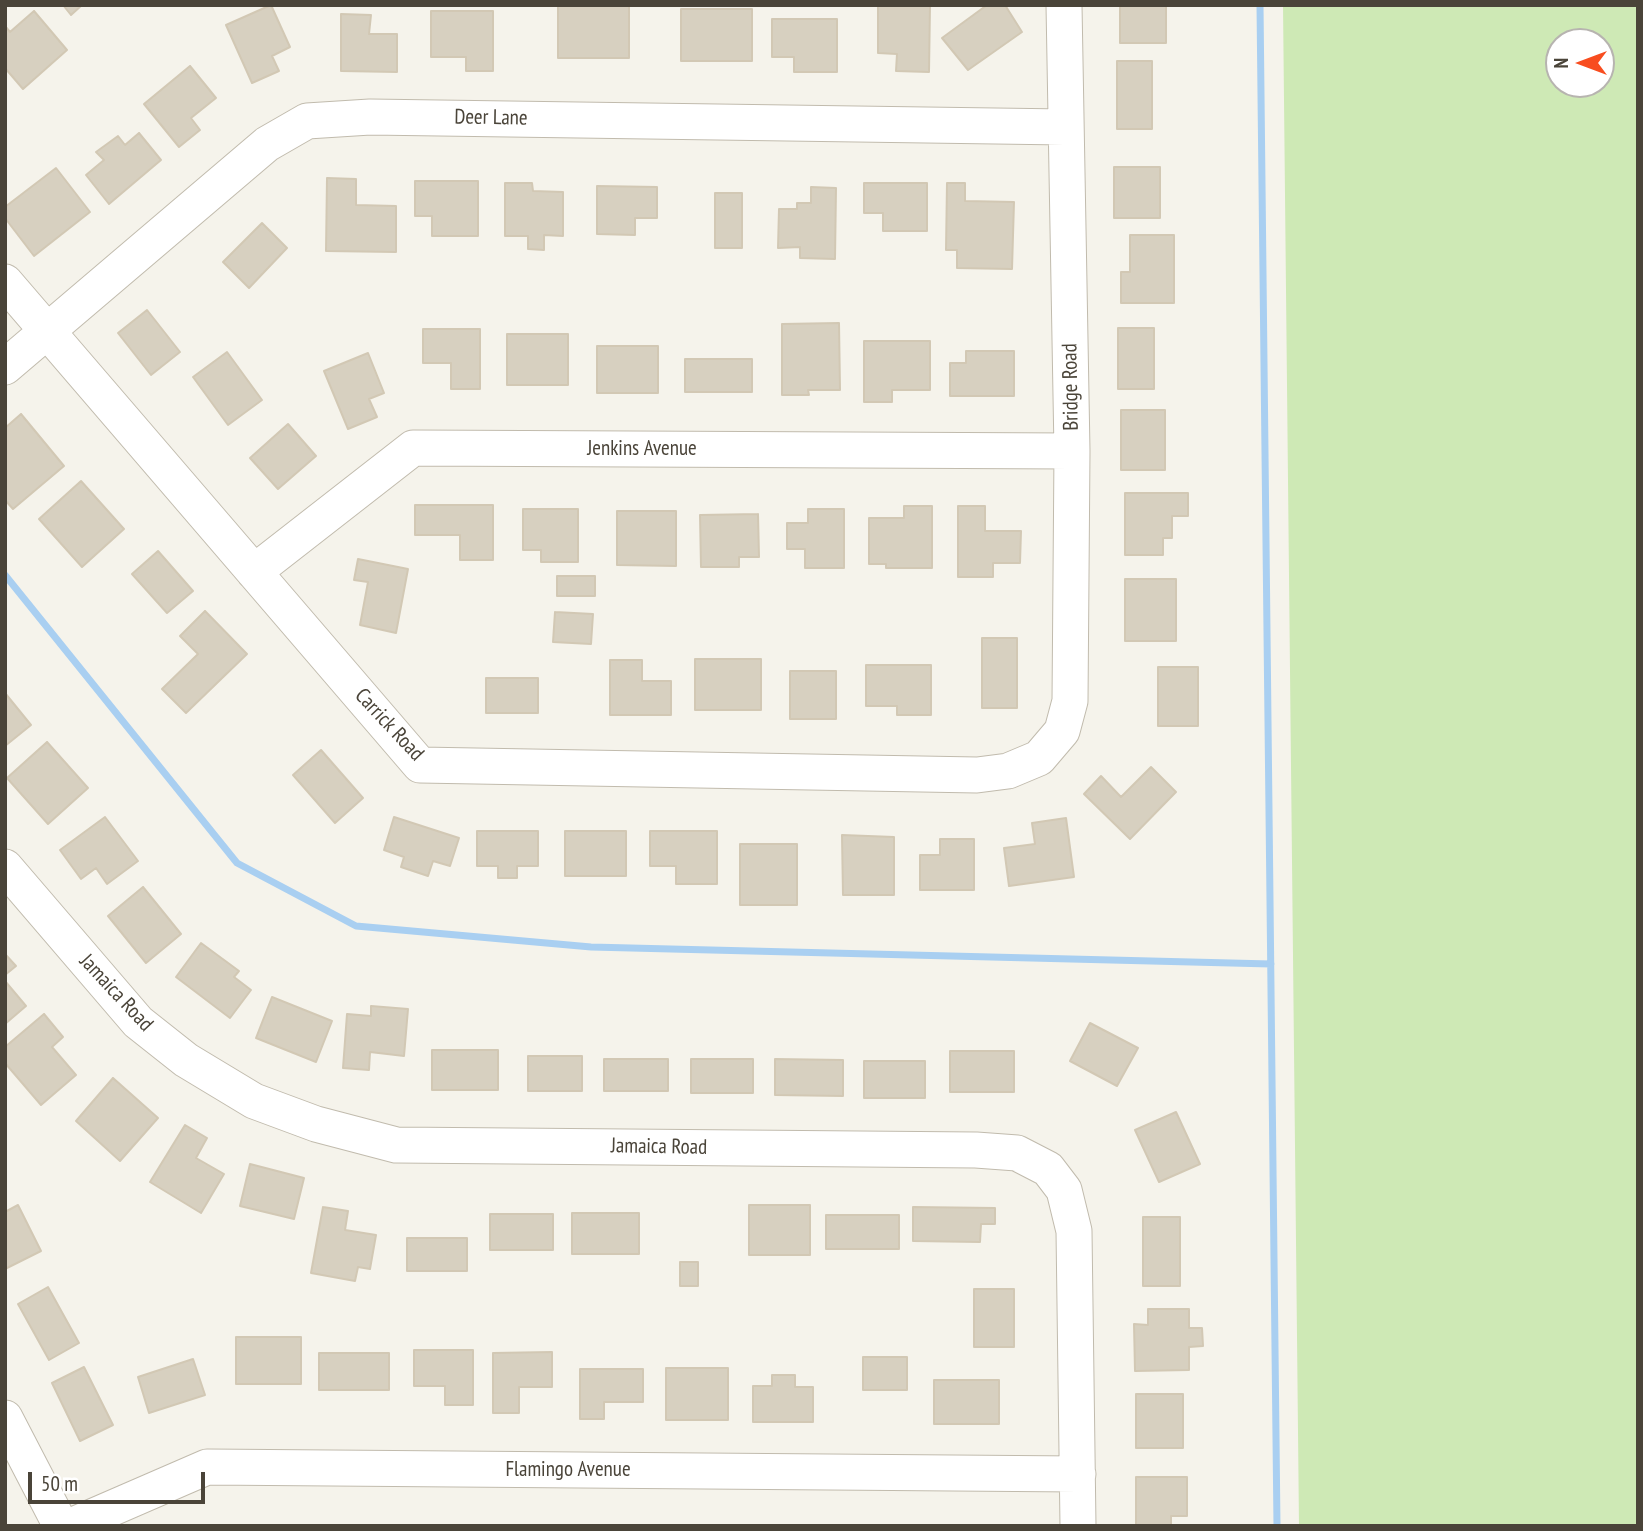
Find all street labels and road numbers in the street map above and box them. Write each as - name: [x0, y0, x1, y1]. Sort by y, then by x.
- street label: Deer Lane: [454, 105, 528, 131]
- street label: Bridge Road: [1058, 343, 1084, 431]
- street label: Jenkins Avenue: [587, 436, 697, 462]
- street label: Carrick Road: [349, 684, 429, 766]
- street label: Jamaica Road: [74, 949, 158, 1037]
- street label: Jamaica Road: [611, 1134, 707, 1160]
- street label: Flamingo Avenue: [505, 1457, 631, 1483]

